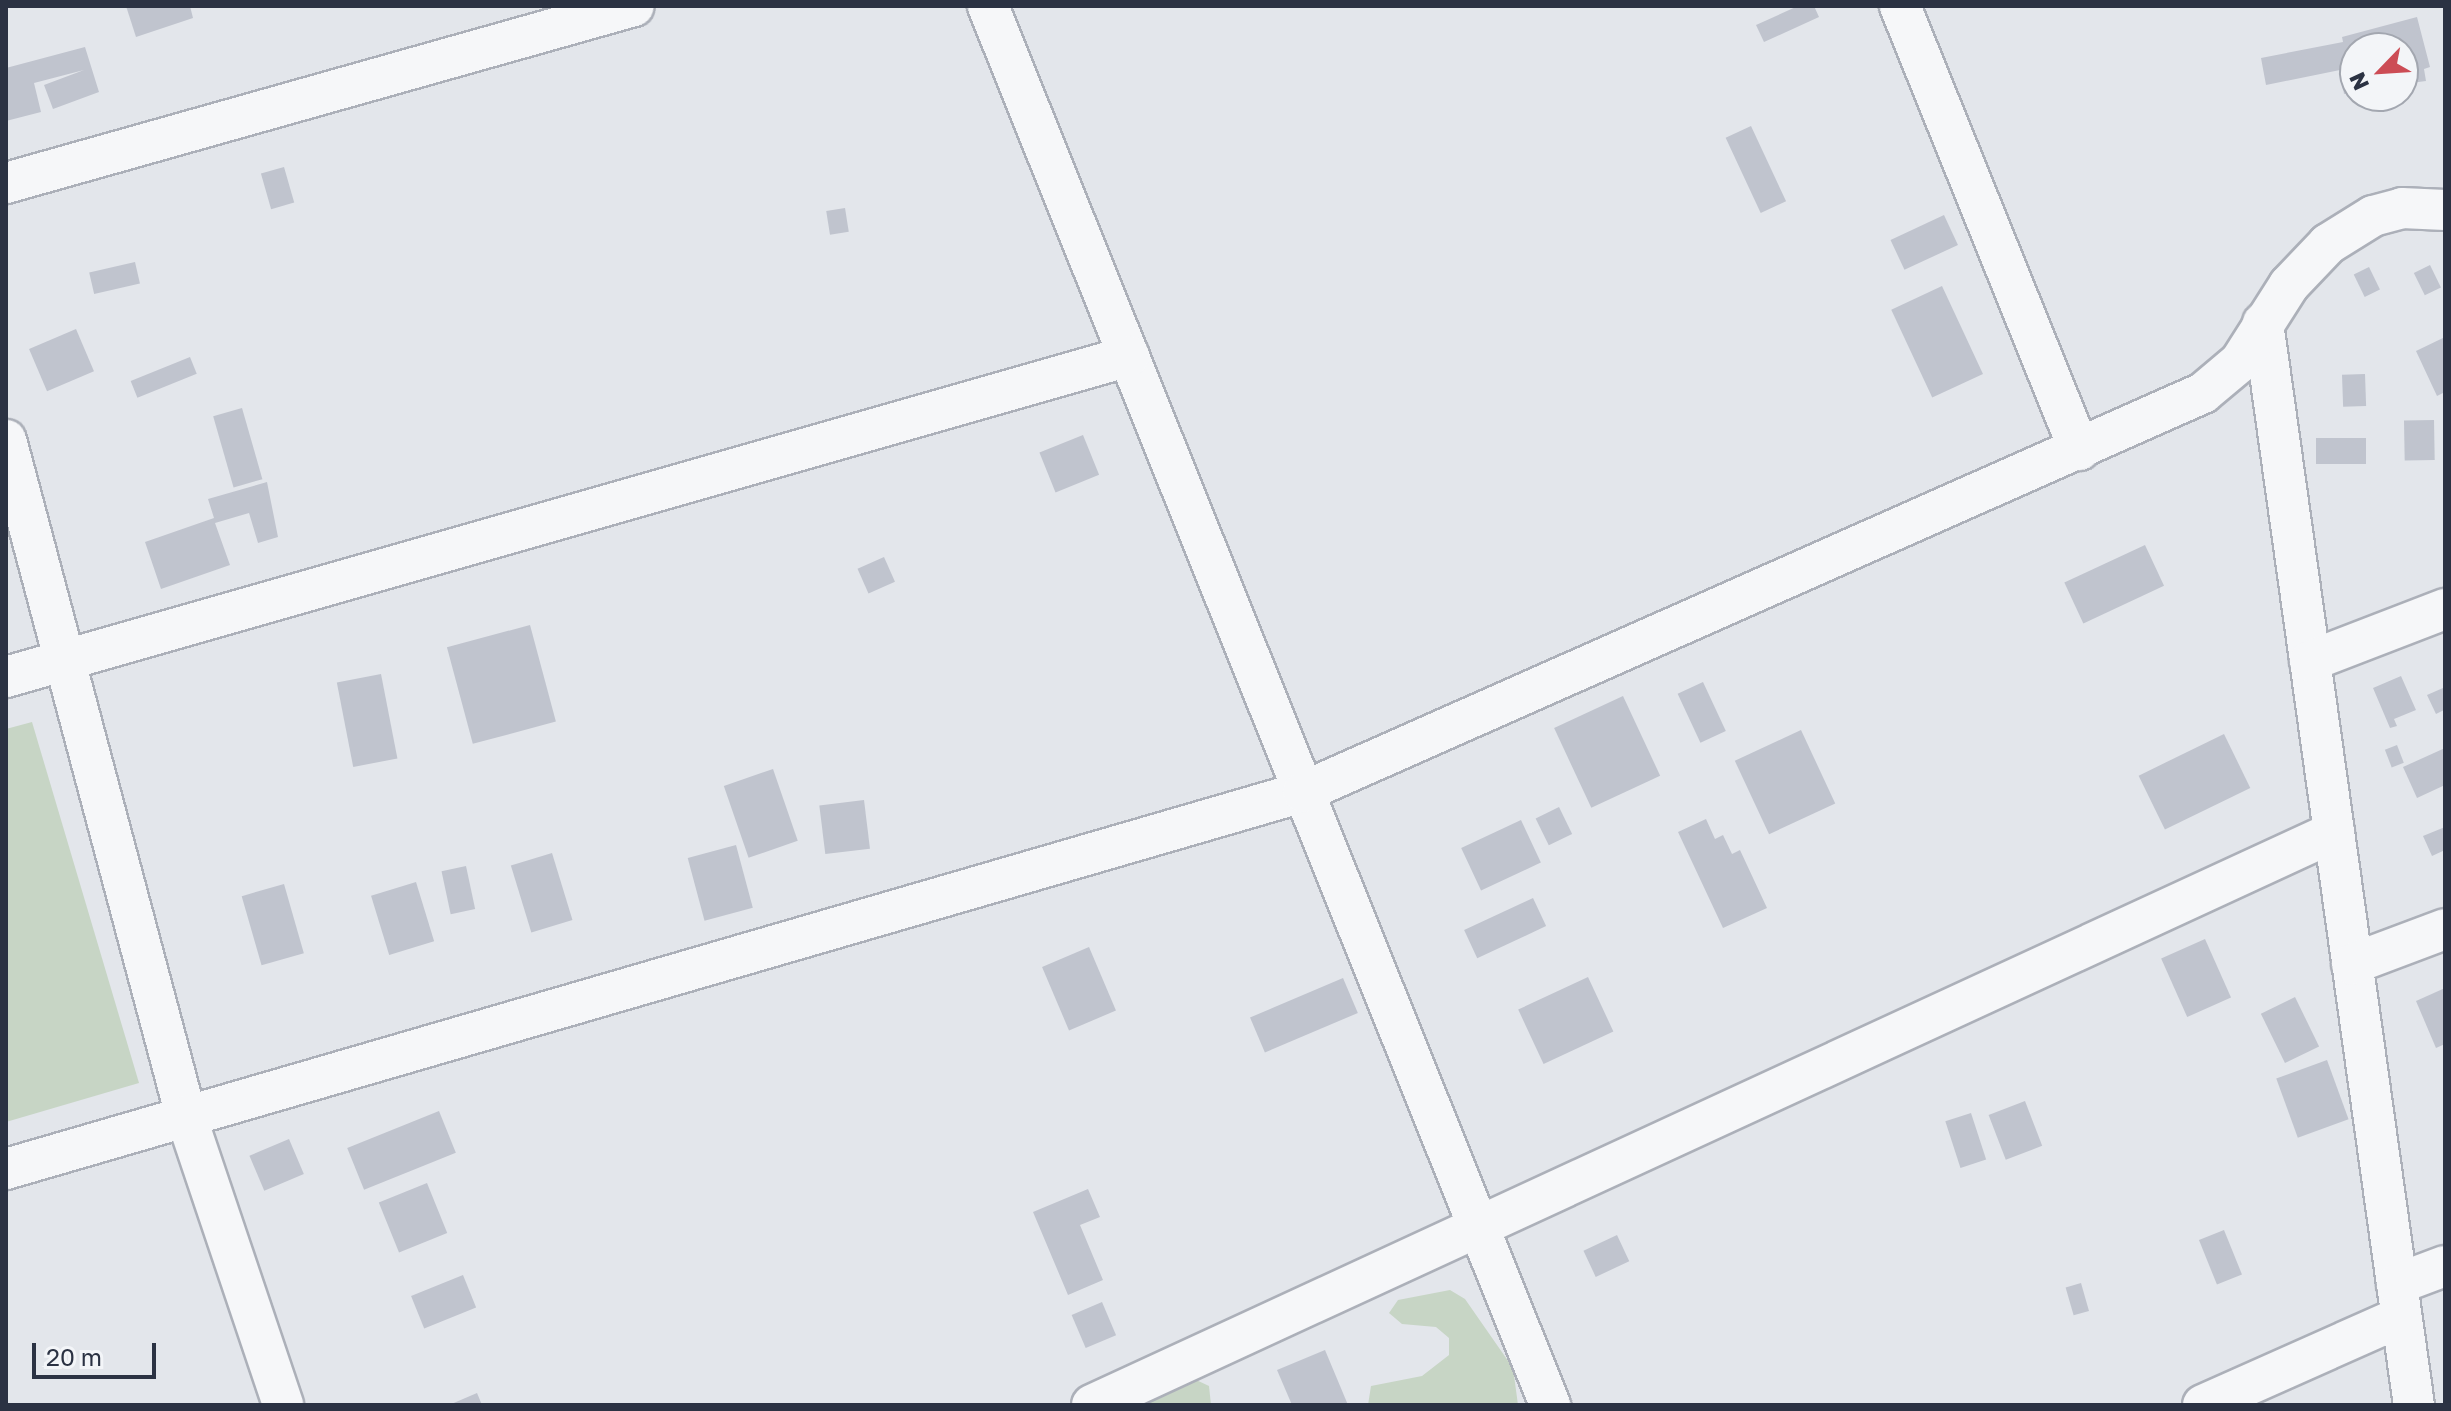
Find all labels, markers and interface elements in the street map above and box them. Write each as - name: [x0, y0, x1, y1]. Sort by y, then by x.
- north arrow: [2339, 32, 2419, 112]
- text: N: [2343, 68, 2374, 95]
- scale bar: [36, 1327, 160, 1377]
- text: 20 m: [46, 1342, 102, 1371]

